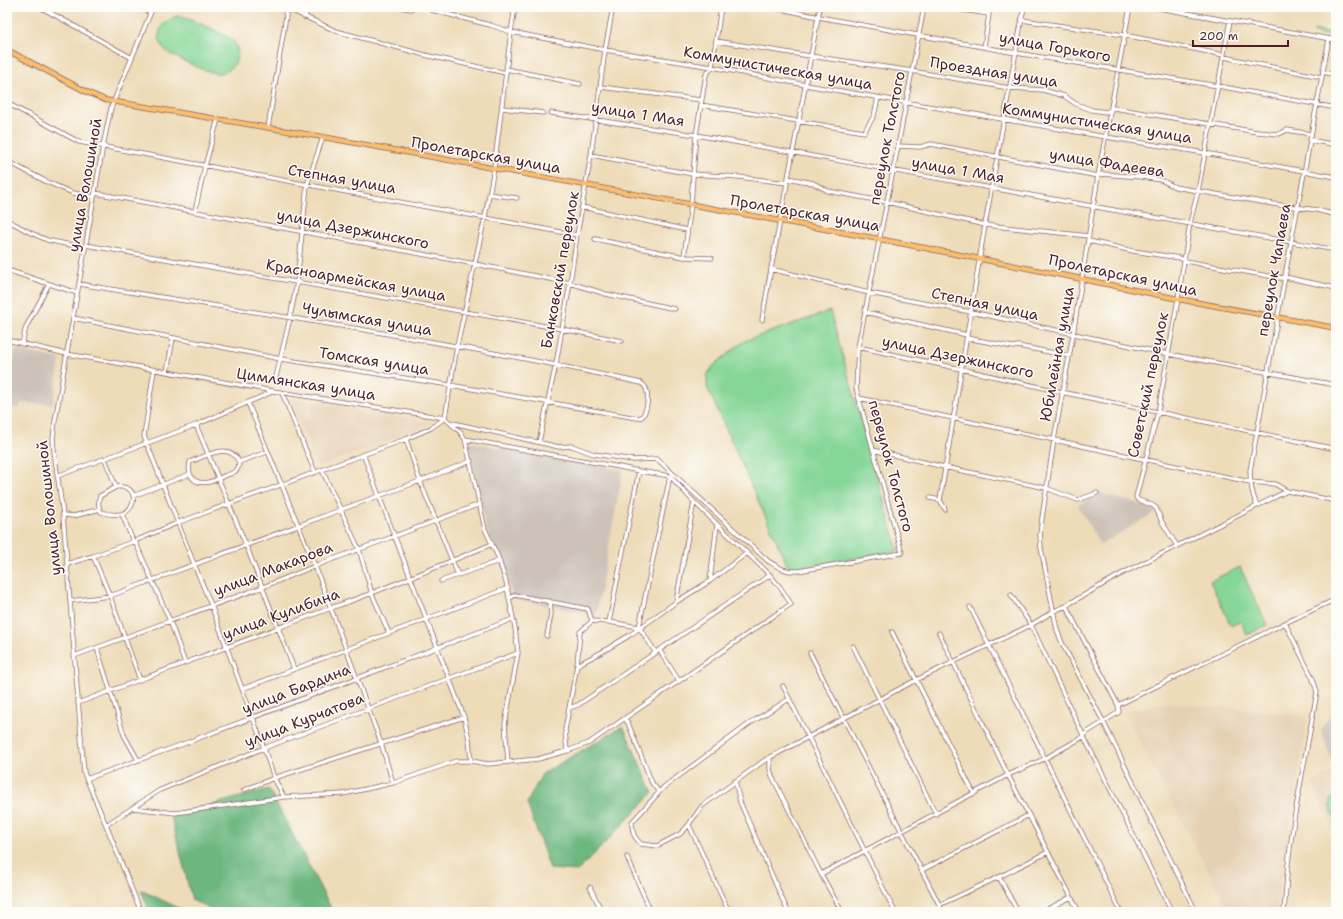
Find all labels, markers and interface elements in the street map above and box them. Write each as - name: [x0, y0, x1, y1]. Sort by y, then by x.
- scale bar: [1193, 22, 1288, 48]
- street label: улица Горького: [998, 27, 1112, 67]
- text: 200 m: [1199, 28, 1238, 44]
- street label: Коммунистическая улица: [682, 42, 875, 95]
- street label: Проездная улица: [929, 52, 1060, 92]
- street label: переулок Толстого: [864, 69, 910, 207]
- street label: улица 1 Мая: [590, 97, 686, 131]
- street label: Коммунистическая улица: [1001, 98, 1194, 148]
- street label: улица Волошиной: [63, 116, 107, 254]
- street label: Пролетарская улица: [410, 132, 563, 178]
- street label: улица Фадеева: [1048, 144, 1167, 182]
- street label: улица 1 Мая: [910, 152, 1006, 188]
- street label: Степная улица: [286, 160, 398, 198]
- street label: Банковский переулок: [536, 190, 584, 350]
- street label: Пролетарская улица: [729, 190, 882, 236]
- street label: переулок Чапаева: [1252, 201, 1296, 338]
- street label: улица Дзержинского: [275, 204, 431, 254]
- street label: Пролетарская улица: [1047, 249, 1200, 301]
- street label: Красноармейская улица: [264, 254, 448, 306]
- street label: Степная улица: [929, 283, 1041, 325]
- street label: Юбилейная улица: [1035, 284, 1079, 423]
- street label: Чулымская улица: [300, 298, 434, 340]
- street label: Советский переулок: [1123, 310, 1173, 460]
- street label: улица Дзержинского: [880, 331, 1036, 383]
- street label: Томская улица: [318, 342, 431, 380]
- street label: Цимлянская улица: [235, 363, 378, 405]
- street label: переулок Толстого: [864, 398, 918, 534]
- street label: улица Волошиной: [32, 439, 66, 577]
- street label: улица Макарова: [211, 537, 336, 601]
- street label: улица Кулибина: [220, 583, 343, 644]
- street label: улица Бардина: [239, 659, 354, 719]
- street label: улица Курчатова: [241, 688, 367, 752]

